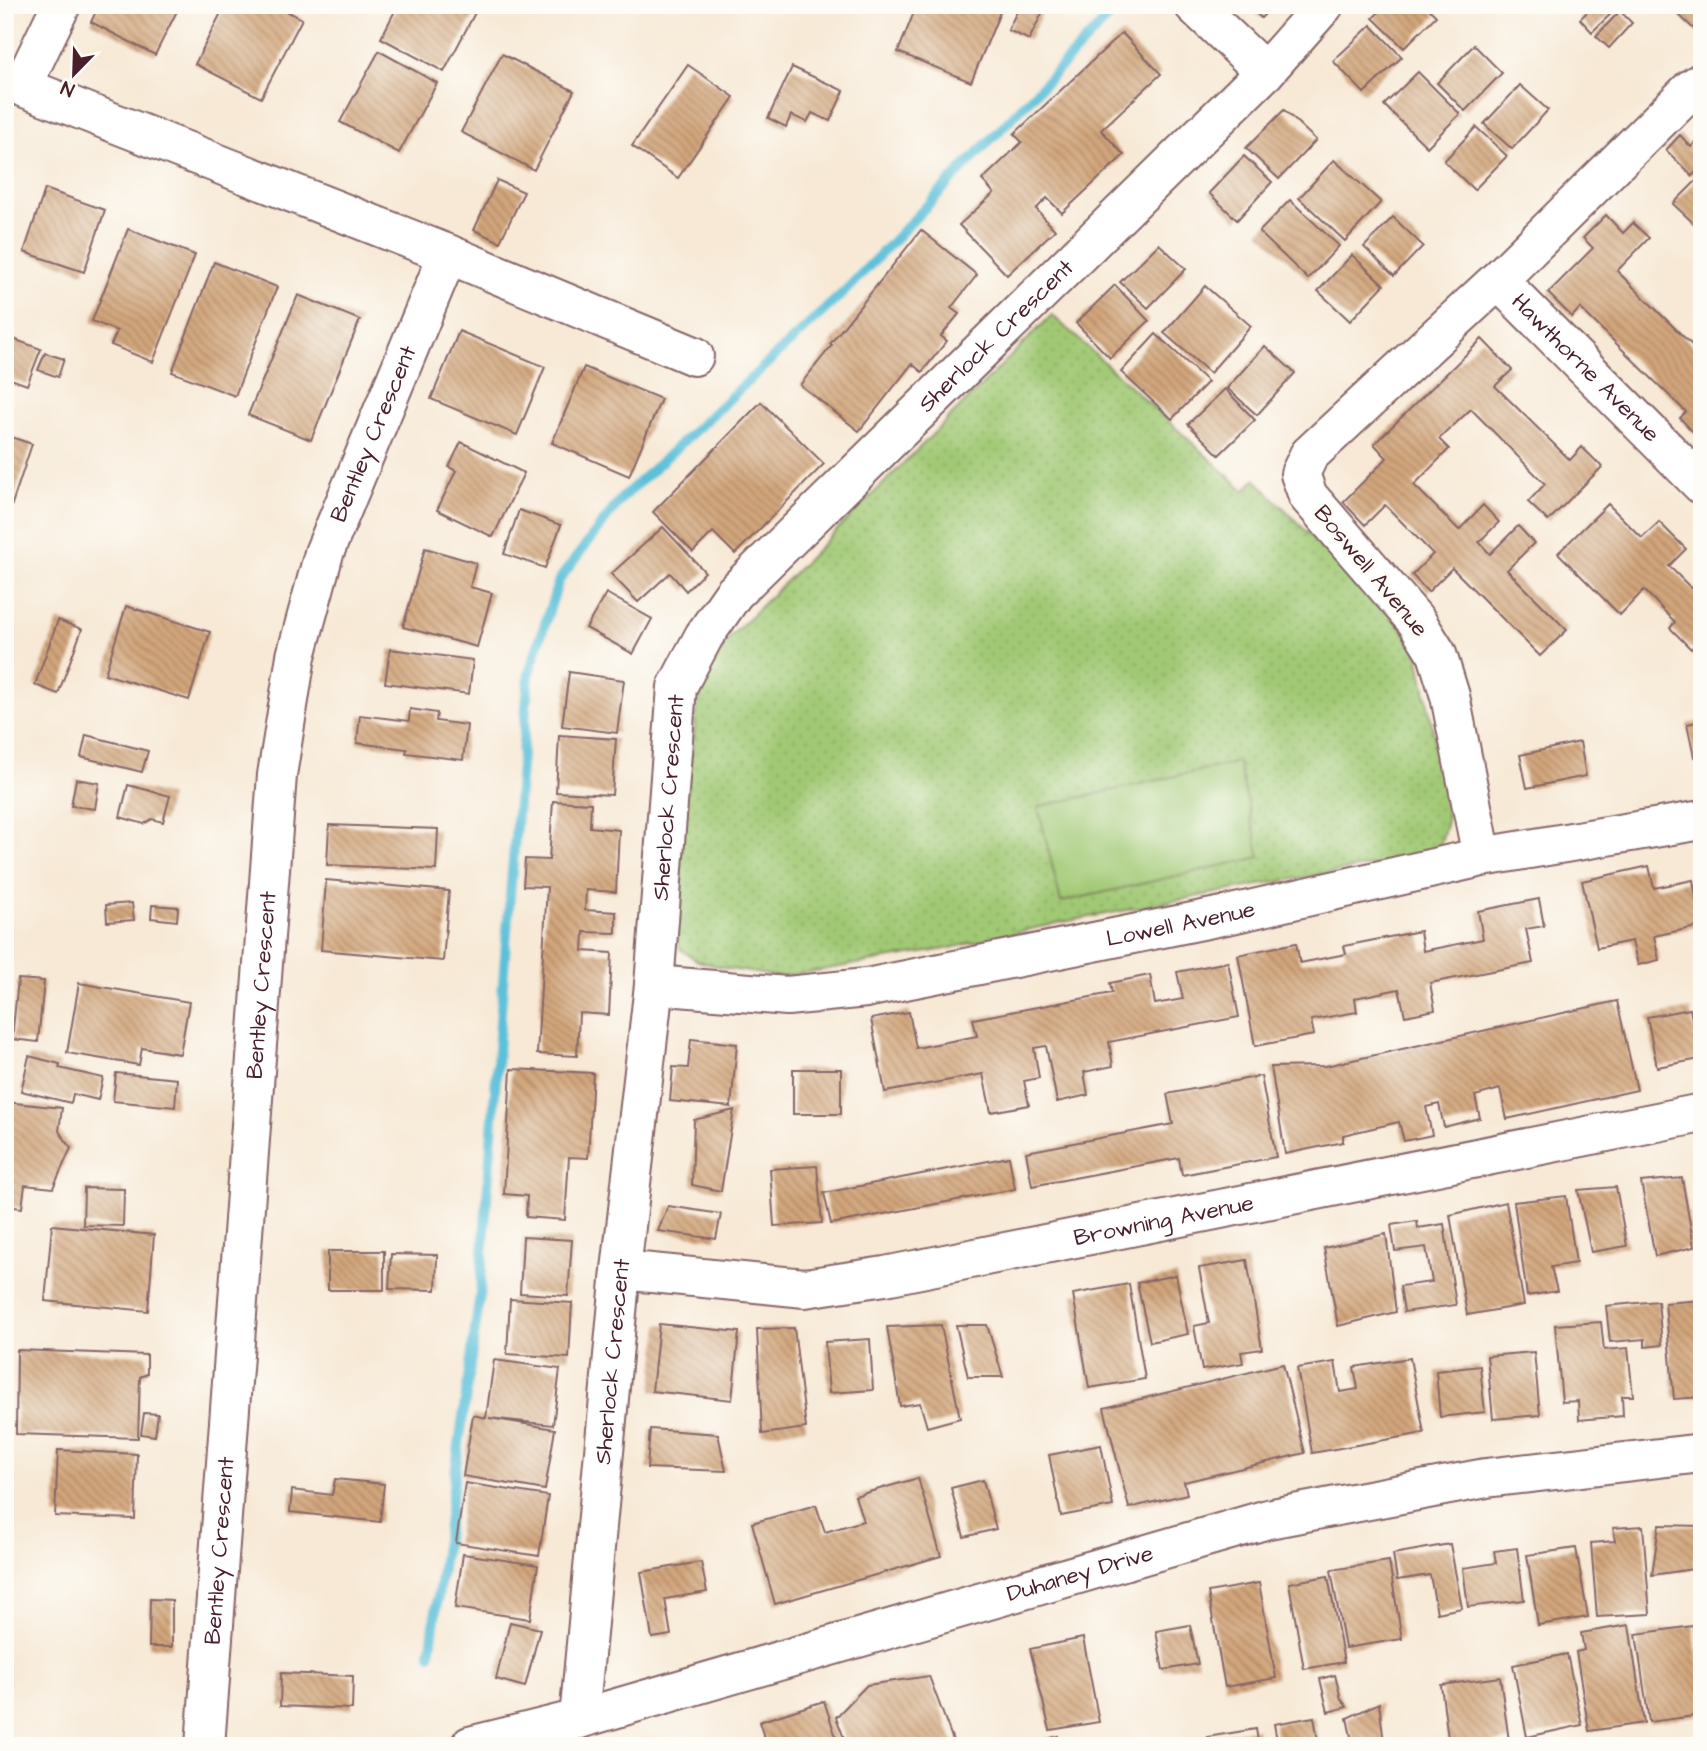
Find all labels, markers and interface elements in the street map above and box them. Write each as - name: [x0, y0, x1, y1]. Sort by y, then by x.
- north arrow: [38, 38, 108, 108]
- text: N: [57, 73, 79, 103]
- street label: Sherlock Crescent: [911, 252, 1081, 420]
- street label: Hawthorne Avenue: [1504, 286, 1667, 450]
- street label: Bentley Crescent: [323, 340, 425, 527]
- street label: Boswell Avenue: [1306, 498, 1436, 644]
- street label: Sherlock Crescent: [645, 692, 692, 902]
- street label: Bentley Crescent: [239, 889, 284, 1080]
- street label: Lowell Avenue: [1104, 893, 1258, 955]
- street label: Browning Avenue: [1071, 1187, 1257, 1254]
- street label: Sherlock Crescent: [587, 1256, 638, 1466]
- street label: Bentley Crescent: [197, 1455, 242, 1646]
- street label: Duhaney Drive: [1003, 1537, 1157, 1610]

